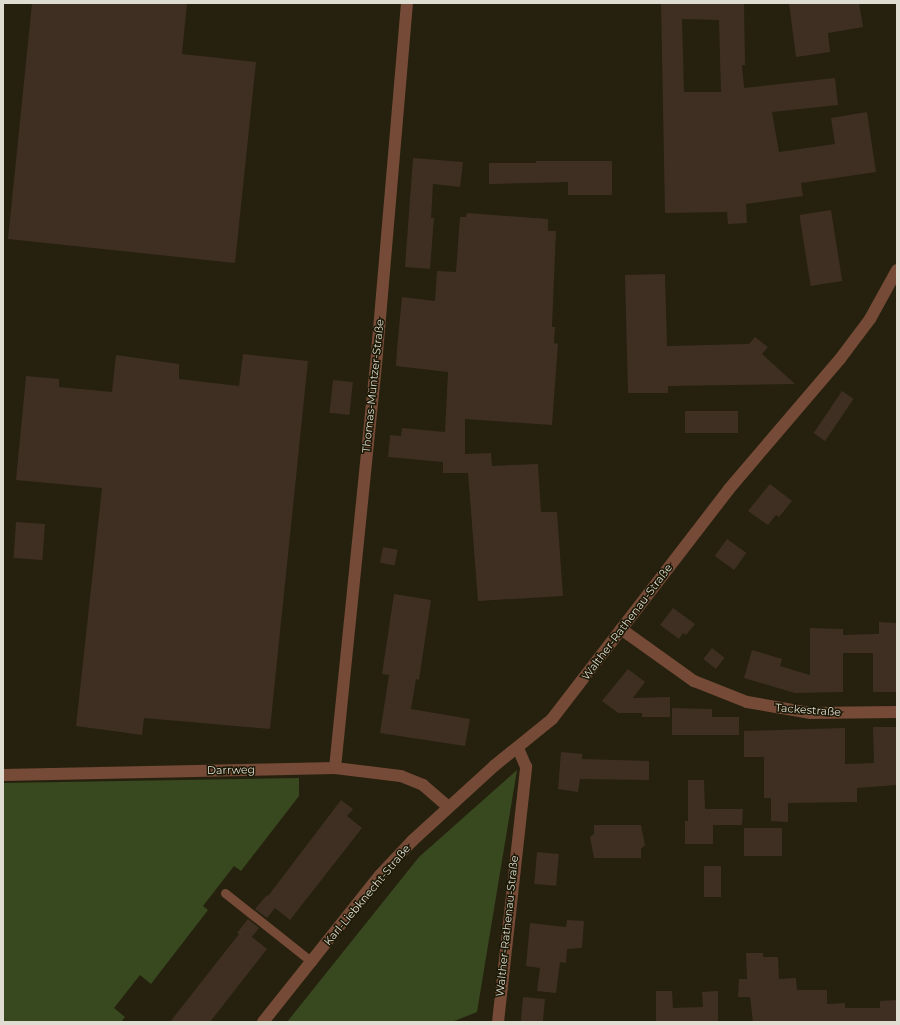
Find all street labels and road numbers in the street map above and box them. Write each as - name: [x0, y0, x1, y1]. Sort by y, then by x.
- street label: Thomas-Müntzer-Straße: [359, 319, 387, 453]
- street label: Walther-Rathenau-Straße: [579, 561, 675, 683]
- street label: Tackestraße: [775, 701, 841, 719]
- street label: Darrweg: [207, 763, 255, 777]
- street label: Karl-Liebknecht-Straße: [321, 842, 413, 948]
- street label: Walther-Rathenau-Straße: [493, 855, 521, 997]

